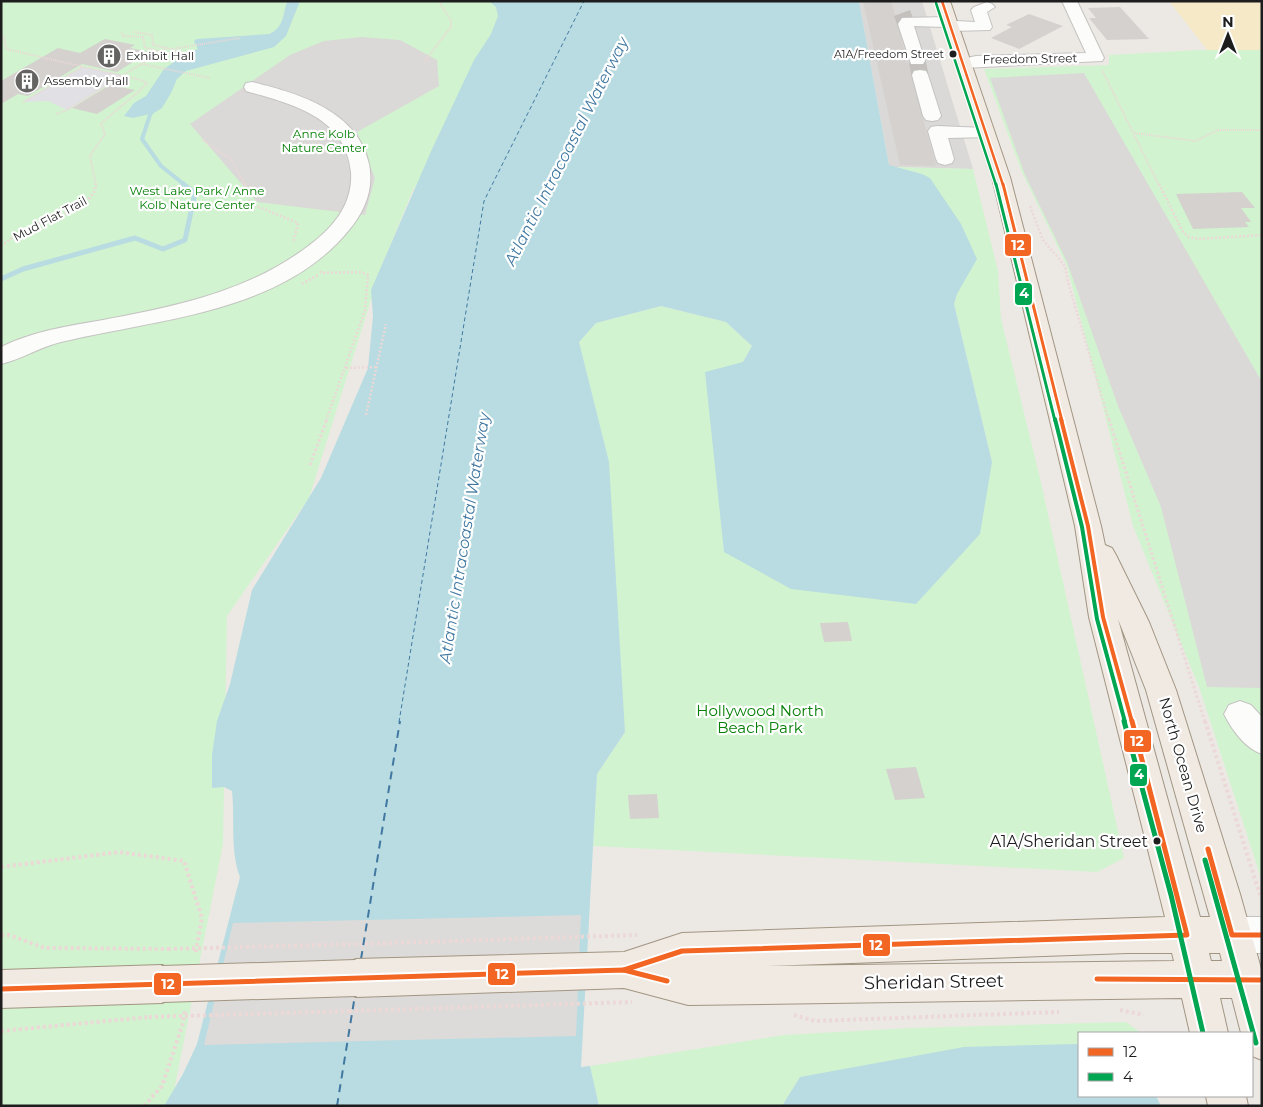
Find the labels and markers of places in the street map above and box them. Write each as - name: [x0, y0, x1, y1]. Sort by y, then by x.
- building icon: Exhibit Hall: [96, 43, 122, 69]
- place label: A1A/Freedom Street: [834, 47, 945, 61]
- place label: Exhibit Hall: [126, 48, 194, 63]
- marker: A1A/Freedom Street: [948, 49, 958, 59]
- building icon: Assembly Hall: [14, 68, 40, 94]
- place label: Assembly Hall: [44, 73, 129, 88]
- place label: A1A/Sheridan Street: [990, 832, 1148, 851]
- marker: A1A/Sheridan Street: [1152, 836, 1162, 846]

